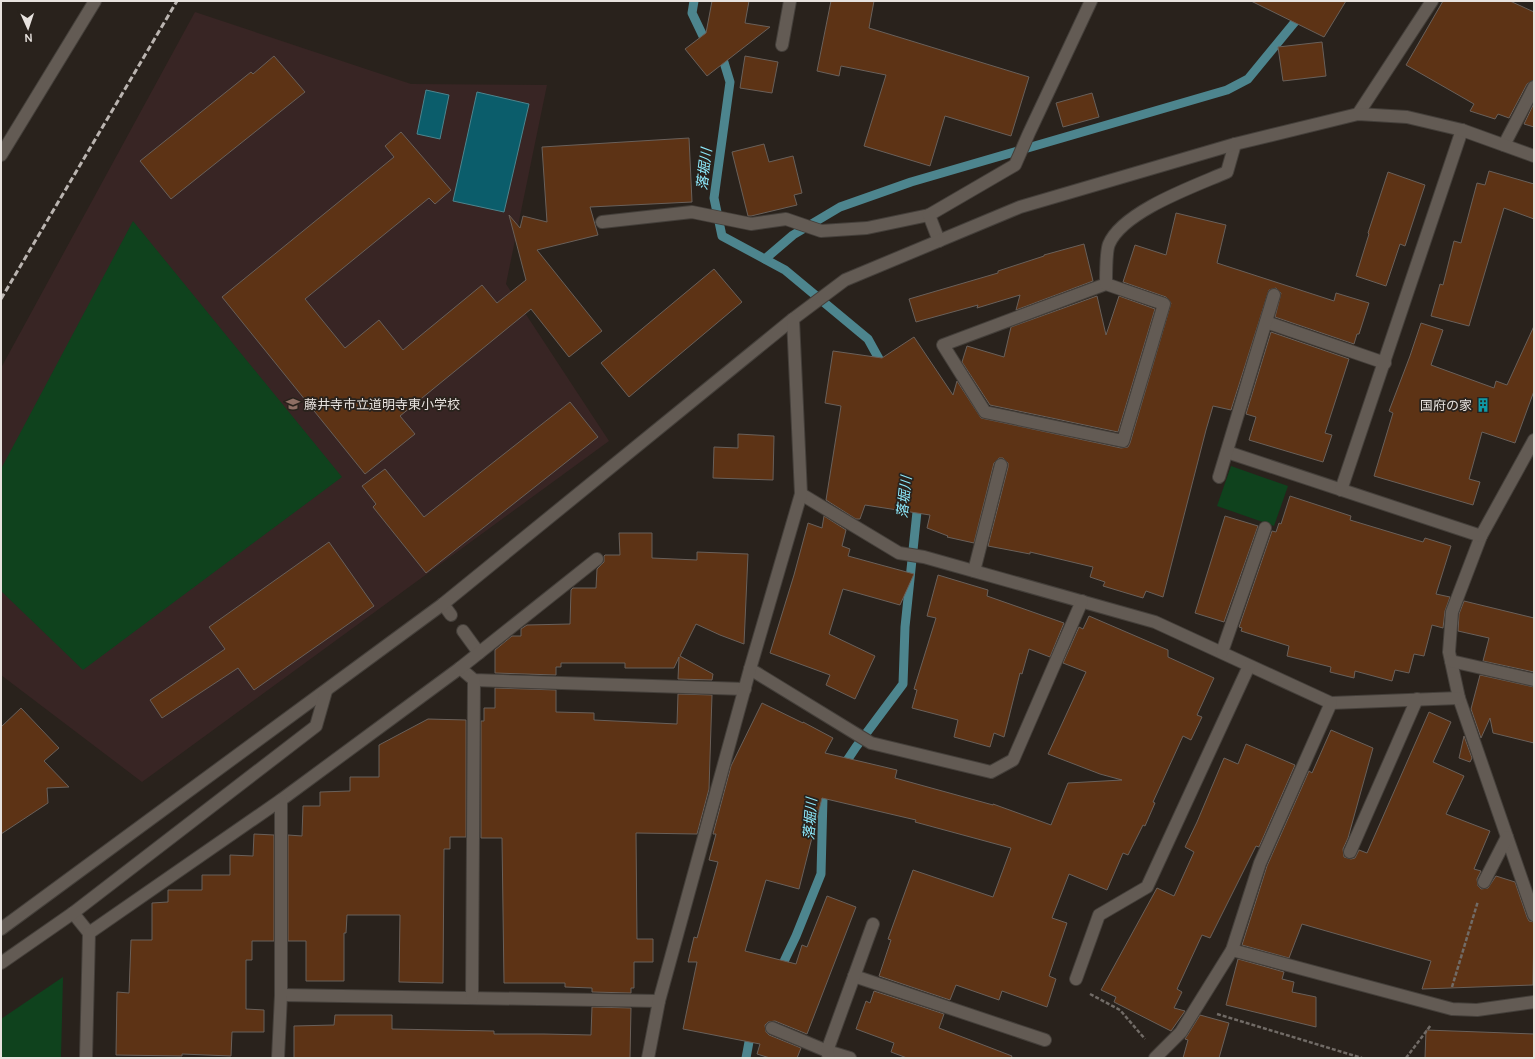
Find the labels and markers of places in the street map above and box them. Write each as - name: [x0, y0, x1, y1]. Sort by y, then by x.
- place label: 藤井寺市立道明寺東小学校: [304, 395, 460, 413]
- school or university icon: 藤井寺市立道明寺東小学校: [285, 396, 301, 412]
- place label: 国府の家: [1420, 396, 1472, 414]
- building icon: 国府の家: [1475, 397, 1491, 413]

